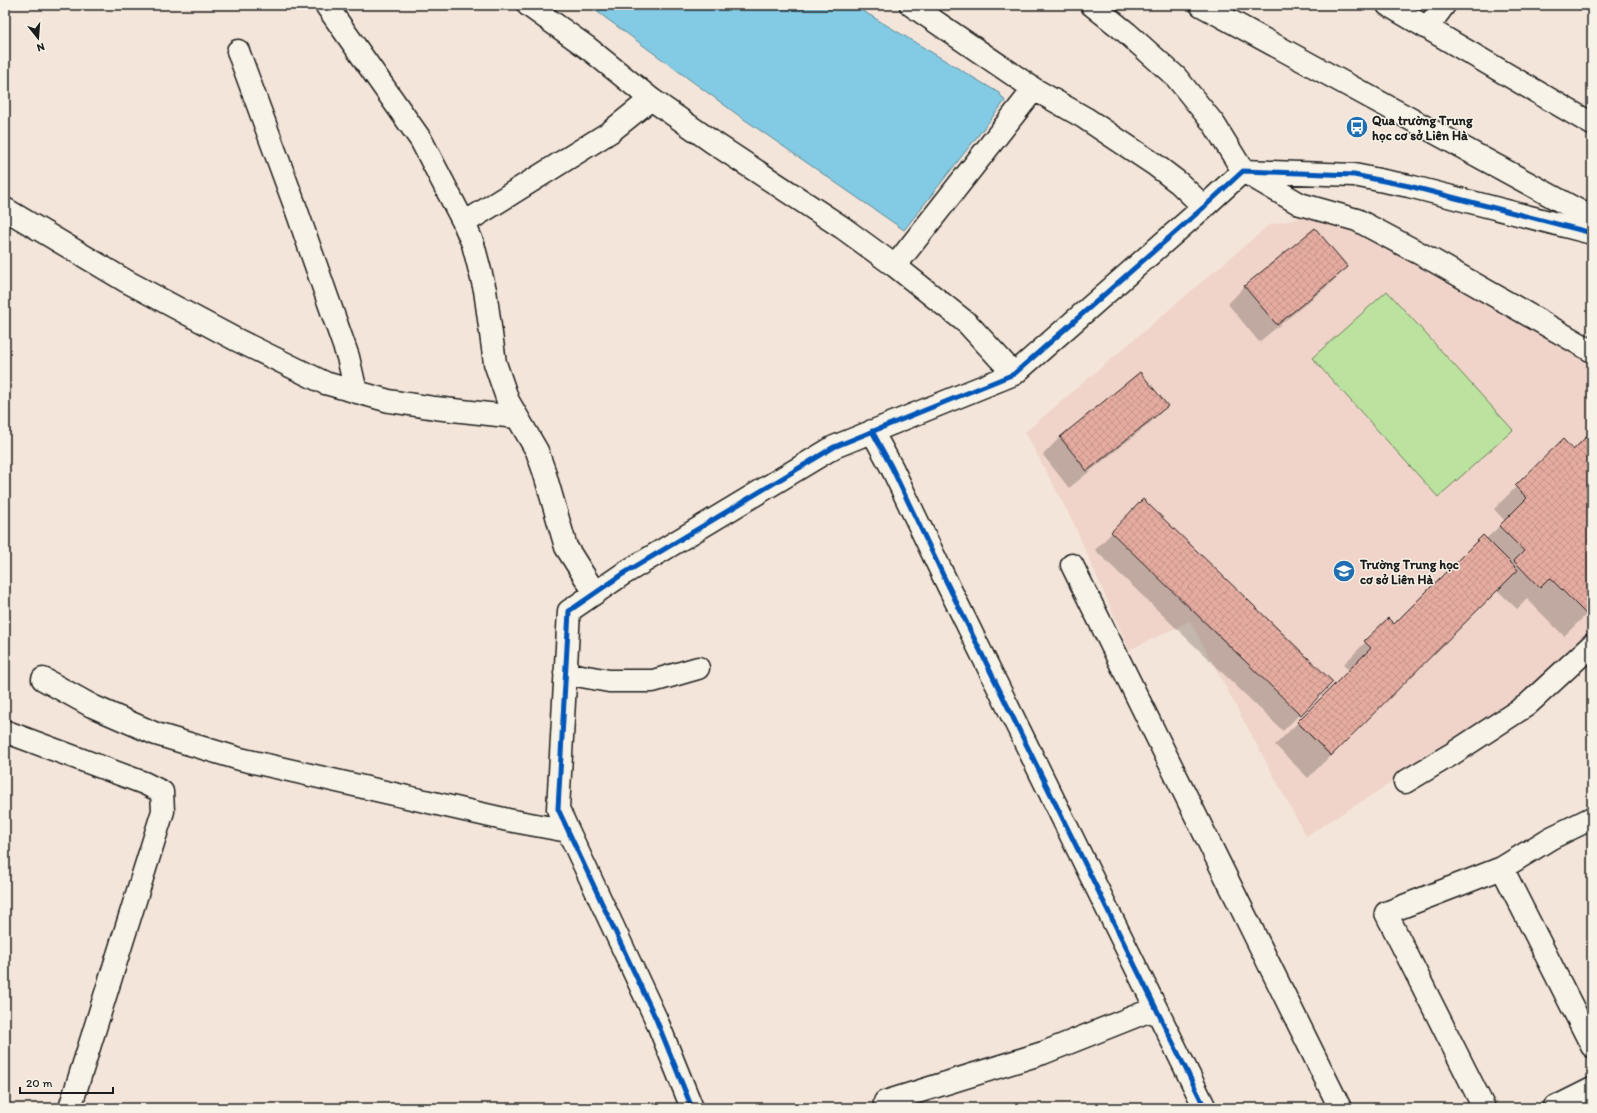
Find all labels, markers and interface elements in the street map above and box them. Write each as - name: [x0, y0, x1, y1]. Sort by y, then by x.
- north arrow: [18, 18, 58, 58]
- text: N: [35, 40, 46, 54]
- place label: Qua trường Trung học cơ sở Liên Hà: [1372, 113, 1473, 143]
- bus stop icon: Qua trường Trung học cơ sở Liên Hà: [1344, 114, 1370, 140]
- place label: Trường Trung học cơ sở Liên Hà: [1359, 557, 1459, 587]
- school or university icon: Trường Trung học cơ sở Liên Hà: [1331, 558, 1357, 584]
- scale bar: [20, 1069, 113, 1095]
- text: 20 m: [26, 1076, 53, 1090]

